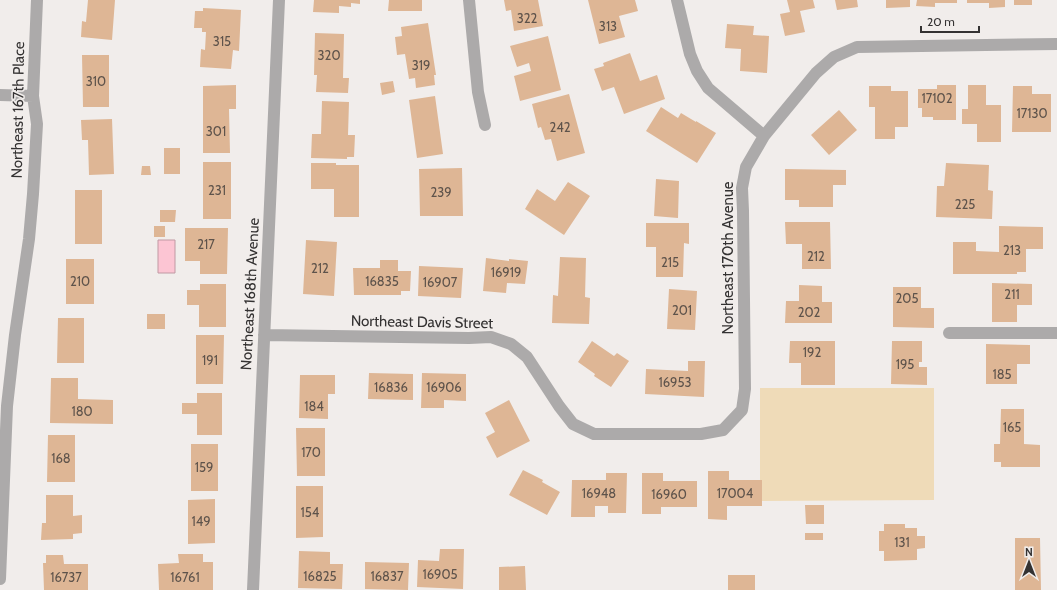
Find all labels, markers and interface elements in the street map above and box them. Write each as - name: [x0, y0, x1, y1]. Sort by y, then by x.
- scale bar: [921, 8, 979, 34]
- house number: 322: [517, 10, 538, 26]
- text: 20 m: [927, 14, 955, 29]
- house number: 313: [599, 18, 617, 34]
- house number: 315: [213, 33, 231, 49]
- street label: Northeast 167th Place: [8, 41, 28, 179]
- house number: 320: [318, 47, 340, 63]
- house number: 319: [412, 57, 430, 73]
- house number: 310: [86, 73, 106, 89]
- house number: 17102: [922, 90, 953, 106]
- house number: 17130: [1016, 105, 1048, 121]
- house number: 242: [549, 119, 571, 135]
- house number: 301: [206, 123, 226, 139]
- street label: Northeast 170th Avenue: [719, 181, 737, 334]
- house number: 231: [208, 182, 226, 198]
- house number: 239: [430, 184, 452, 200]
- house number: 225: [955, 196, 975, 212]
- street label: Northeast 168th Avenue: [237, 217, 263, 371]
- house number: 217: [197, 236, 215, 252]
- house number: 213: [1003, 242, 1021, 258]
- house number: 212: [807, 248, 825, 264]
- house number: 215: [661, 254, 679, 270]
- house number: 212: [311, 260, 329, 276]
- house number: 16919: [491, 264, 521, 280]
- house number: 210: [70, 273, 90, 289]
- house number: 16835: [365, 273, 399, 289]
- house number: 16907: [423, 274, 458, 290]
- house number: 211: [1004, 286, 1020, 302]
- house number: 205: [896, 290, 918, 306]
- house number: 201: [672, 302, 692, 318]
- house number: 202: [798, 304, 821, 320]
- street label: Northeast Davis Street: [351, 312, 493, 332]
- house number: 192: [803, 344, 821, 360]
- house number: 191: [202, 352, 218, 368]
- house number: 195: [896, 356, 914, 372]
- house number: 185: [992, 366, 1012, 382]
- house number: 16953: [658, 374, 692, 390]
- house number: 16836: [374, 379, 408, 395]
- house number: 16906: [426, 379, 462, 395]
- house number: 184: [304, 398, 324, 414]
- house number: 180: [71, 403, 93, 419]
- house number: 165: [1003, 419, 1021, 435]
- house number: 170: [301, 444, 321, 460]
- house number: 168: [51, 450, 71, 466]
- house number: 159: [195, 459, 213, 475]
- house number: 16948: [582, 485, 616, 501]
- house number: 17004: [717, 485, 754, 501]
- house number: 16960: [651, 486, 687, 502]
- house number: 154: [301, 504, 320, 520]
- house number: 149: [191, 513, 211, 529]
- house number: 131: [894, 534, 910, 550]
- north arrow: [1009, 542, 1049, 582]
- text: N: [1025, 545, 1033, 559]
- house number: 16905: [422, 566, 458, 582]
- house number: 16825: [303, 568, 337, 584]
- house number: 16837: [370, 568, 404, 584]
- house number: 16737: [50, 569, 82, 585]
- house number: 16761: [170, 569, 200, 585]

